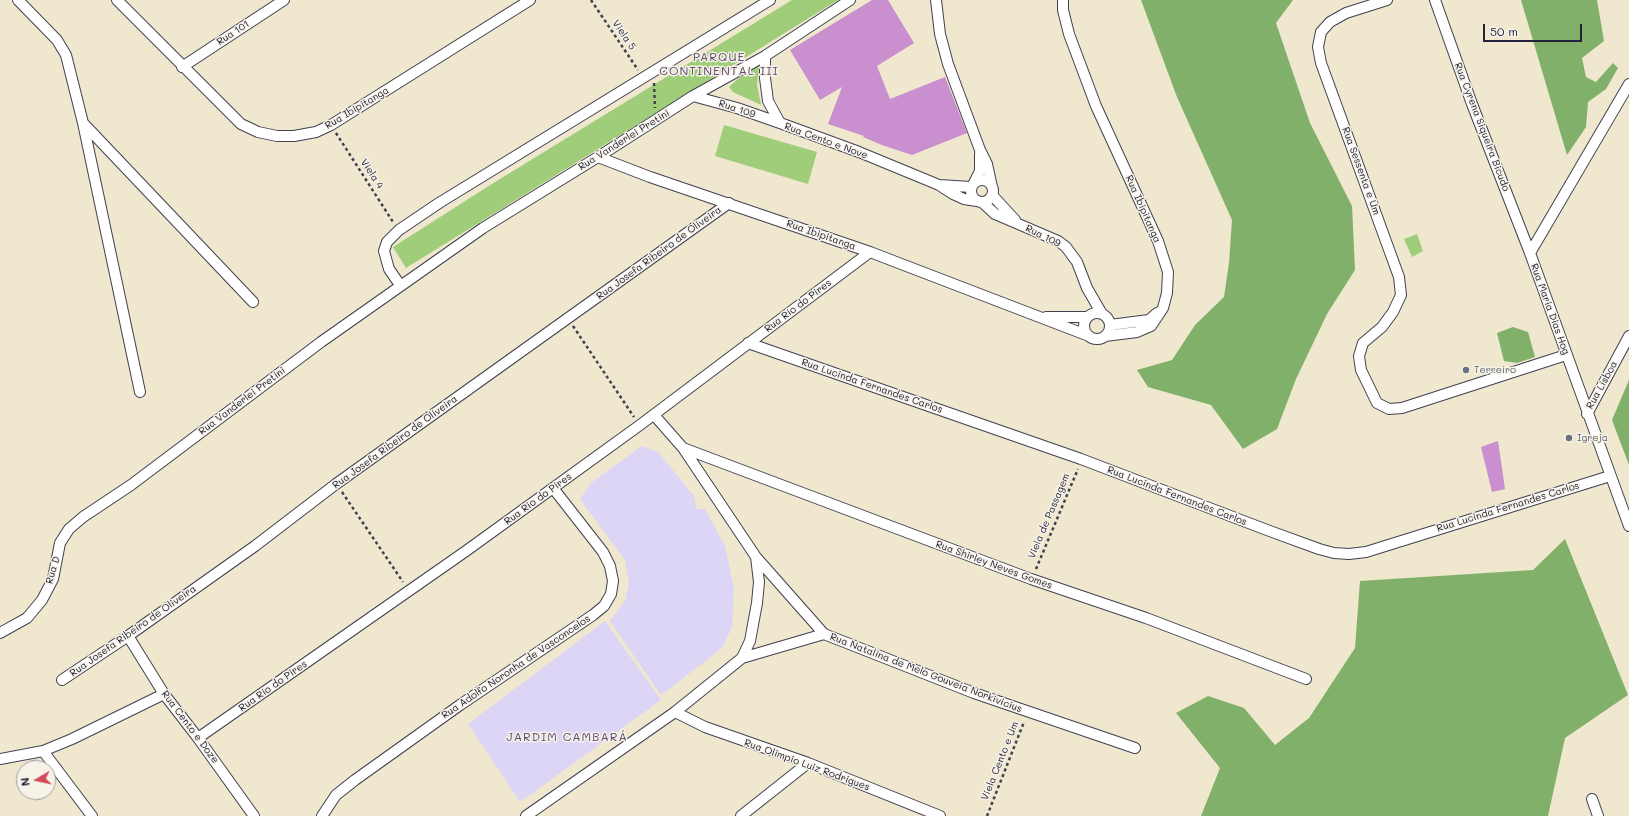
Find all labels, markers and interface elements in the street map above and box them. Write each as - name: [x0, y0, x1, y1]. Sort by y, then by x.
- scale bar: [1485, 16, 1584, 42]
- street label: Rua 101: [214, 18, 252, 48]
- street label: Viela 5: [610, 18, 638, 52]
- text: 50 m: [1490, 23, 1518, 39]
- district label: PARQUE CONTINENTAL III: [659, 50, 779, 78]
- street label: Rua Cyrena Siqueira Bicudo: [1452, 61, 1512, 193]
- street label: Rua Ibipitanga: [323, 84, 391, 132]
- street label: Rua 109: [717, 97, 757, 121]
- street label: Rua Vanderlei Pretini: [576, 107, 672, 173]
- street label: Rua Cento e Nove: [783, 120, 869, 162]
- street label: Rua Sessenta e Um: [1340, 126, 1382, 216]
- street label: Viela 4: [358, 157, 386, 191]
- street label: Rua Ibipitanga: [1123, 173, 1163, 245]
- street label: Rua Josefa Ribeiro de Oliveira: [594, 204, 724, 302]
- street label: Rua Ibipitanga: [785, 218, 857, 252]
- street label: Rua 109: [1023, 222, 1063, 250]
- street label: Rua Maria Dias Hog: [1528, 262, 1572, 356]
- street label: Rua Rio do Pires: [762, 277, 834, 335]
- street label: Rua Lucinda Fernandes Carlos: [800, 356, 944, 416]
- street label: Rua Lisboa: [1584, 359, 1620, 411]
- street label: Rua Vanderlei Pretini: [196, 364, 288, 438]
- place label: Terreiro: [1474, 364, 1516, 376]
- marker: Terreiro: [1461, 365, 1471, 375]
- street label: Rua Josefa Ribeiro de Oliveira: [330, 393, 460, 491]
- place label: Igreja: [1577, 432, 1608, 444]
- marker: Igreja: [1564, 433, 1574, 443]
- street label: Rua Lucinda Fernandes Carlos: [1105, 464, 1249, 528]
- street label: Rua Rio do Pires: [502, 470, 574, 528]
- street label: Viela de Passagem: [1026, 471, 1072, 561]
- street label: Rua Lucinda Fernandes Carlos: [1435, 480, 1581, 534]
- street label: Rua Shirley Neves Gomes: [934, 538, 1054, 592]
- street label: Rua D: [43, 555, 63, 585]
- street label: Rua Josefa Ribeiro de Oliveira: [68, 583, 198, 679]
- street label: Rua Adolfo Noronha de Vasconcelos: [439, 613, 593, 721]
- street label: Rua Natalina de Melo Gouveia Norkivicius: [828, 631, 1024, 715]
- street label: Rua Rio do Pires: [237, 658, 309, 714]
- street label: Rua Cento e Doze: [159, 688, 221, 766]
- street label: Viela Cento e Um: [979, 720, 1021, 802]
- district label: JARDIM CAMBARÁ: [506, 730, 628, 744]
- street label: Rua Olimpio Luiz Rodrigues: [743, 737, 871, 793]
- north arrow: [16, 760, 56, 800]
- text: N: [17, 777, 33, 787]

